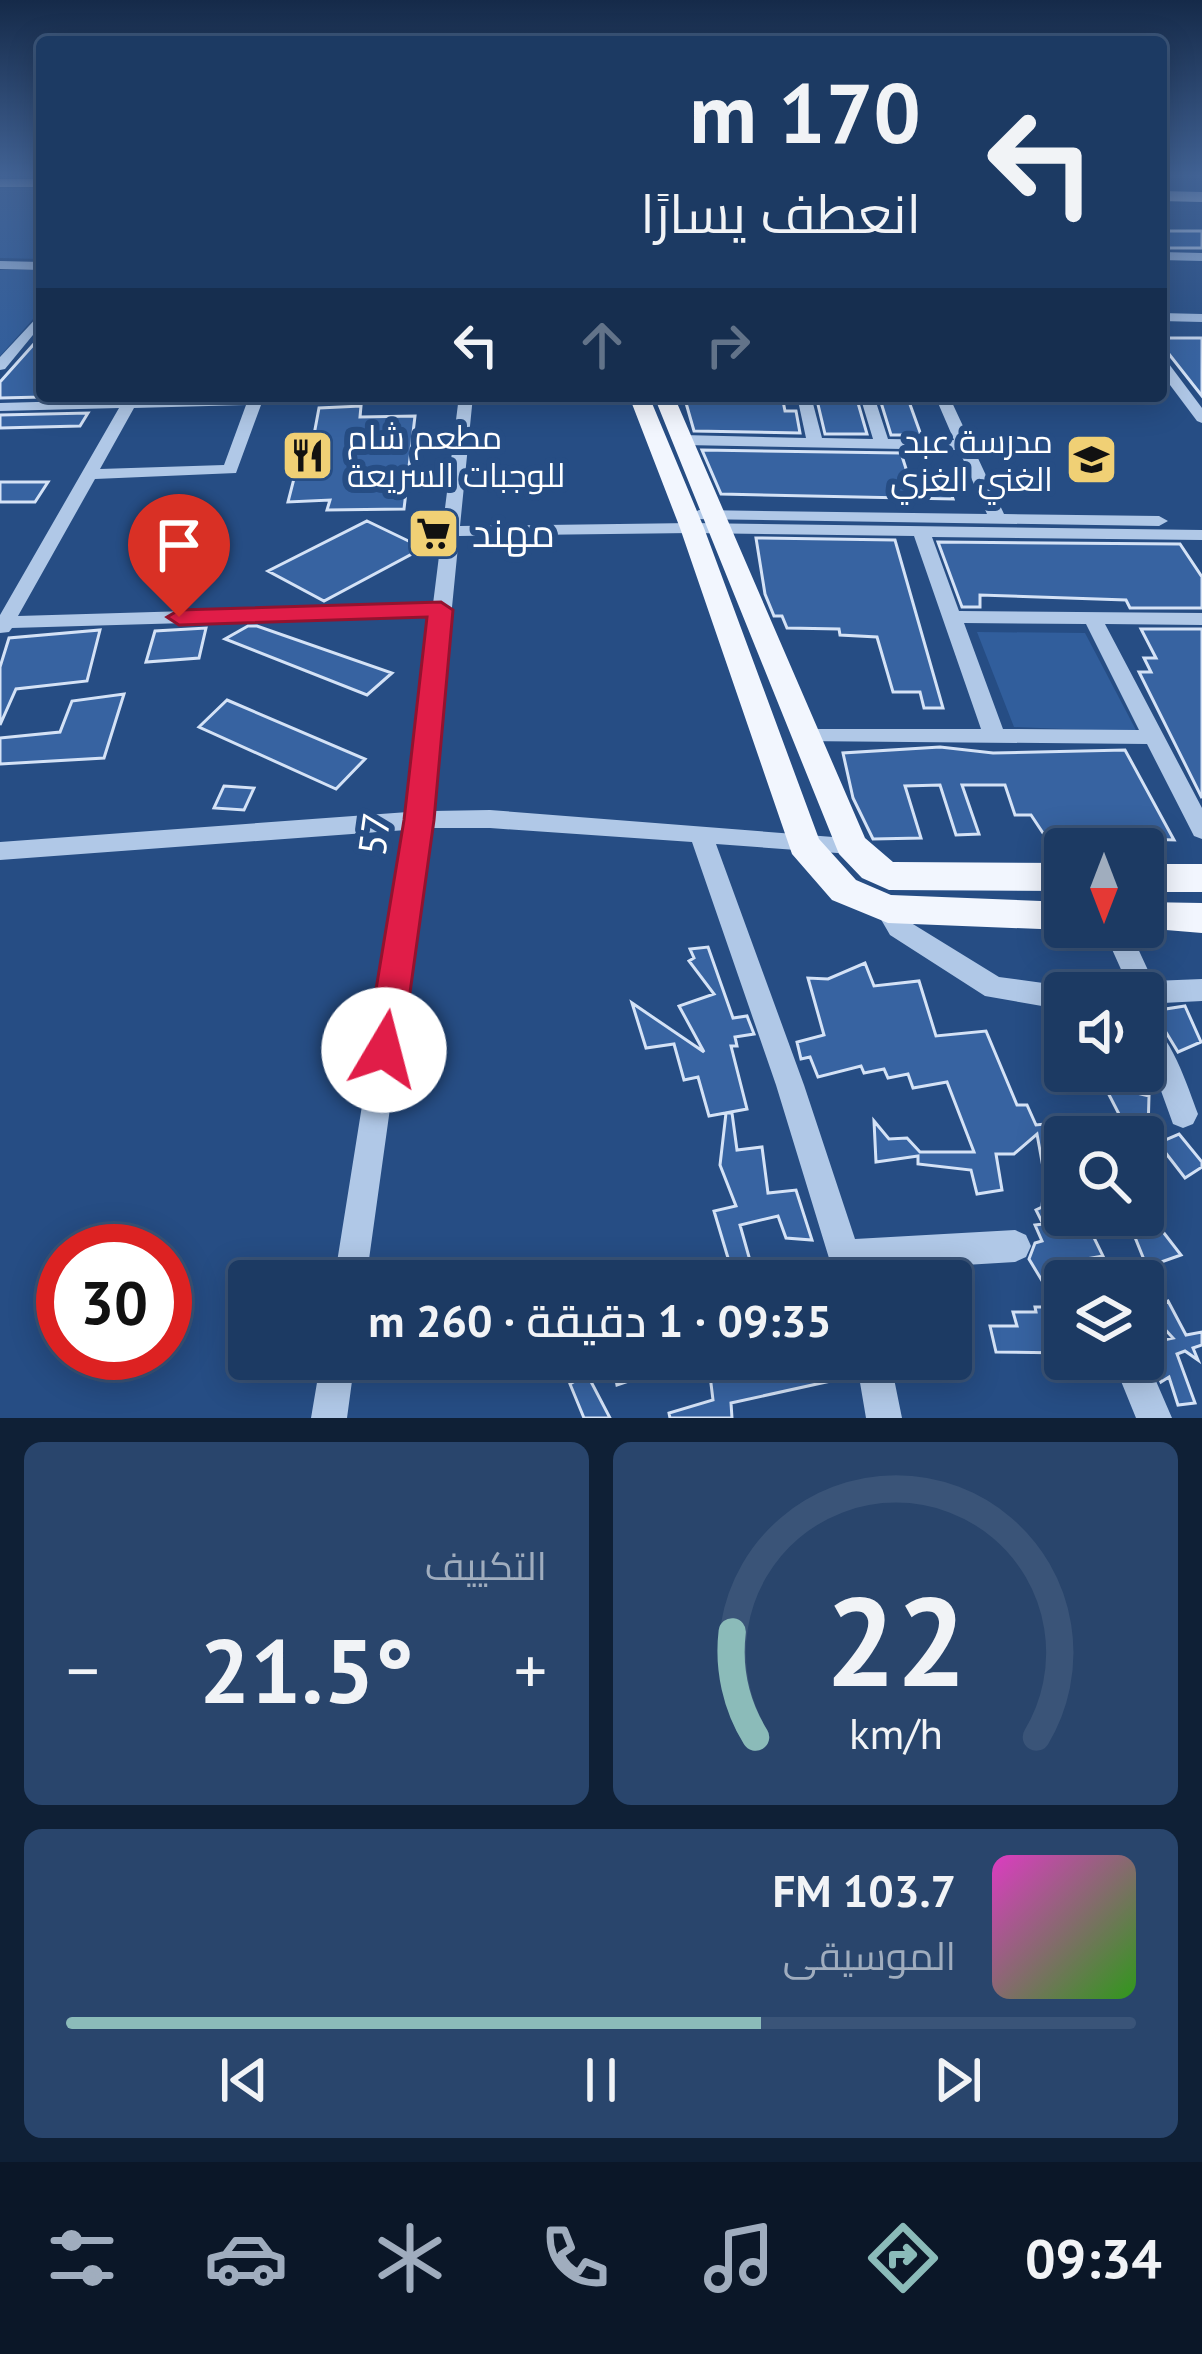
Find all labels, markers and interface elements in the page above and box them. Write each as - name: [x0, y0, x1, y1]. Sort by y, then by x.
- text: 170 m: [689, 57, 921, 166]
- icon: left: [963, 84, 1119, 240]
- text: انعطف يسارًا: [640, 178, 921, 248]
- icon: left: [443, 312, 509, 378]
- icon: ahead: [569, 312, 635, 378]
- icon: right: [695, 312, 761, 378]
- place label: مطعم شام للوجبات السريعة: [347, 415, 565, 496]
- place label: مدرسة عبد الغني الغزي: [890, 419, 1053, 505]
- restaurant icon: مطعم شام للوجبات السريعة: [280, 428, 336, 484]
- school or university icon: مدرسة عبد الغني الغزي: [1064, 432, 1120, 488]
- pin: [128, 494, 230, 617]
- supermarket icon: مهند: [405, 505, 461, 561]
- place label: مهند: [472, 507, 555, 558]
- icon: arrive: [146, 512, 212, 578]
- street label: 57: [345, 809, 402, 859]
- north arrow: [1044, 828, 1164, 948]
- map controls: [1044, 828, 1164, 1380]
- button: sound: [1044, 972, 1164, 1092]
- position arrow: [321, 987, 447, 1113]
- button: search: [1044, 1116, 1164, 1236]
- speed limit sign: 30: [36, 1224, 192, 1380]
- button: layers: [1044, 1260, 1164, 1380]
- text: 09:35 · 1 دقيقة · 260 m: [368, 1291, 832, 1349]
- text: التكييف: [425, 1540, 547, 1591]
- text: 22: [825, 1559, 966, 1720]
- text: 21.5°: [199, 1611, 414, 1728]
- text: −: [66, 1627, 99, 1712]
- text: +: [514, 1627, 547, 1712]
- text: km/h: [848, 1704, 943, 1760]
- text: 103.7 FM: [773, 1861, 956, 1919]
- text: الموسيقى: [783, 1930, 956, 1981]
- icon: previous: [211, 2047, 277, 2113]
- icon: pause: [568, 2047, 634, 2113]
- icon: next: [925, 2047, 991, 2113]
- icon: filters: [40, 2216, 124, 2300]
- icon: car: [204, 2216, 288, 2300]
- icon: climate: [368, 2216, 452, 2300]
- icon: phone: [533, 2216, 617, 2300]
- icon: music: [697, 2216, 781, 2300]
- icon: directions: [861, 2216, 945, 2300]
- text: 09:34: [1025, 2223, 1162, 2293]

